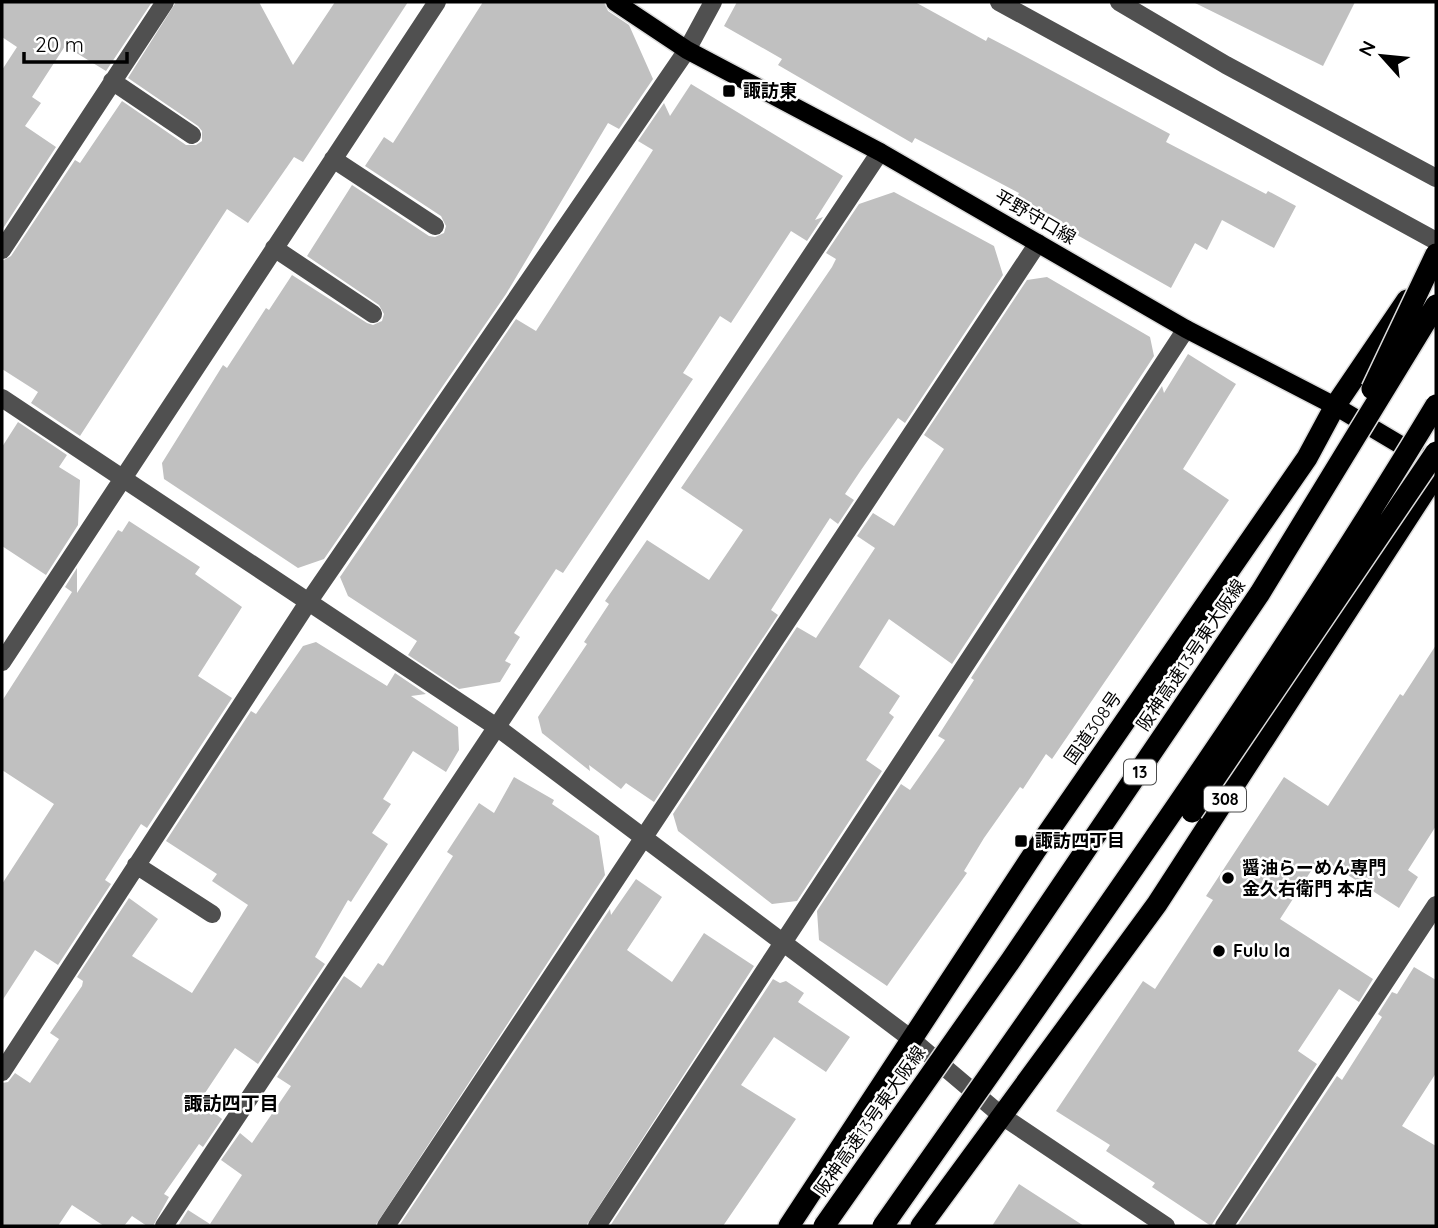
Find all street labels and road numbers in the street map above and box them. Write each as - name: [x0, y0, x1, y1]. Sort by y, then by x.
- street label: 平野守口線: [991, 184, 1080, 249]
- street label: 阪神高速13号東大阪線: [1131, 574, 1250, 735]
- street label: 国道308号: [1059, 687, 1126, 769]
- road number: 13: [1124, 760, 1156, 785]
- road number: 308: [1204, 786, 1246, 812]
- street label: 阪神高速13号東大阪線: [809, 1041, 930, 1200]

